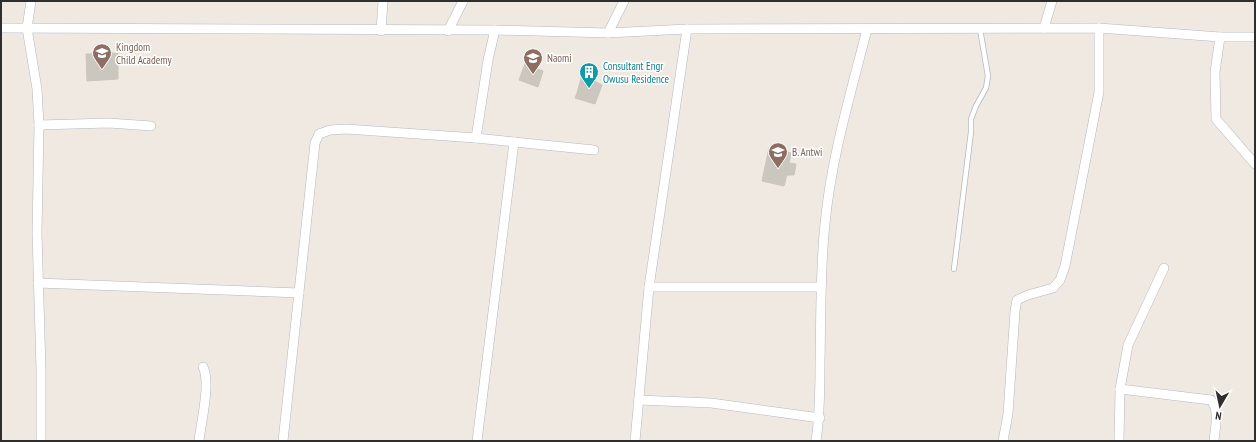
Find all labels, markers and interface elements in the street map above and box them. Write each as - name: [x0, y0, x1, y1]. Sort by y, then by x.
- place label: Kingdom Child Academy: [116, 40, 172, 67]
- school or university icon: Kingdom Child Academy: [91, 42, 113, 70]
- school or university icon: Naomi: [522, 47, 544, 75]
- place label: Naomi: [547, 51, 572, 65]
- place label: Consultant Engr Owusu Residence: [603, 59, 669, 86]
- building icon: Consultant Engr Owusu Residence: [578, 61, 600, 89]
- school or university icon: B. Antwi: [767, 141, 789, 169]
- place label: B. Antwi: [792, 145, 822, 159]
- north arrow: [1200, 386, 1240, 426]
- text: N: [1214, 408, 1222, 423]

